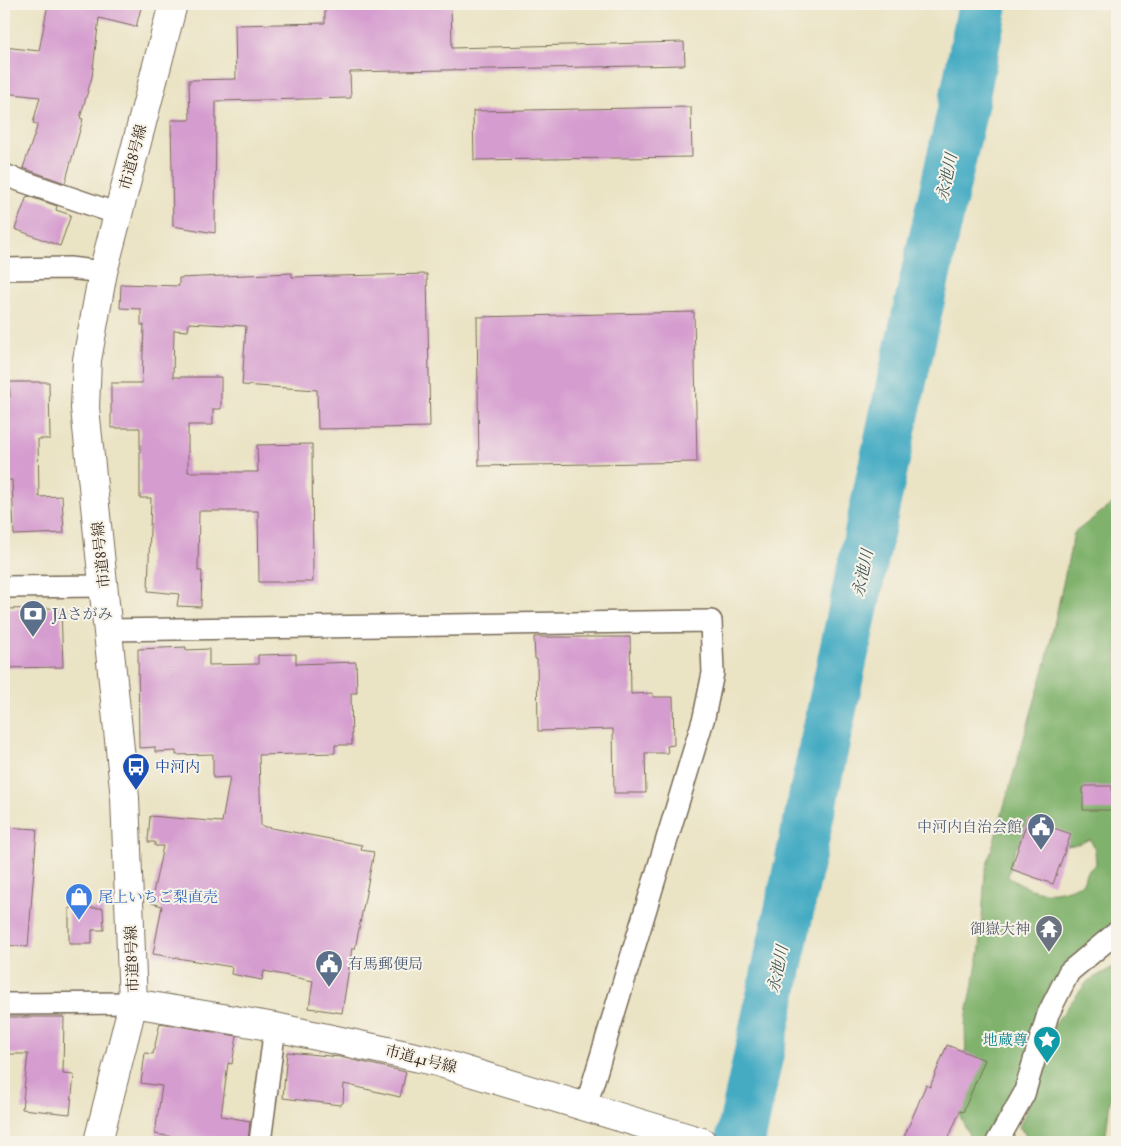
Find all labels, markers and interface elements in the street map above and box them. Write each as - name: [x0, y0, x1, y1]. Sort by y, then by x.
- street label: 市道8号線: [116, 122, 151, 192]
- water label: 永池川: [932, 150, 962, 203]
- street label: 市道8号線: [89, 521, 114, 589]
- water label: 永池川: [848, 546, 878, 599]
- bank icon: JAさがみ: [18, 599, 48, 638]
- place label: JAさがみ: [51, 605, 113, 625]
- bus stop icon: 中河内: [121, 752, 151, 791]
- place label: 中河内: [155, 758, 200, 777]
- public building icon: 中河内自治会館: [1026, 812, 1056, 851]
- place label: 中河内自治会館: [917, 818, 1022, 837]
- shop icon: 尾上いちご梨直売: [64, 882, 94, 921]
- place label: 尾上いちご梨直売: [98, 888, 218, 907]
- temple icon: 御嶽大神: [1034, 914, 1064, 953]
- place label: 御嶽大神: [970, 920, 1030, 939]
- street label: 市道8号線: [122, 925, 143, 993]
- water label: 永池川: [763, 942, 793, 995]
- public building icon: 有馬郵便局: [314, 949, 344, 988]
- place label: 有馬郵便局: [348, 955, 423, 974]
- place icon: 地蔵尊: [1032, 1025, 1062, 1064]
- place label: 地蔵尊: [983, 1031, 1028, 1050]
- street label: 市道41号線: [383, 1041, 459, 1078]

